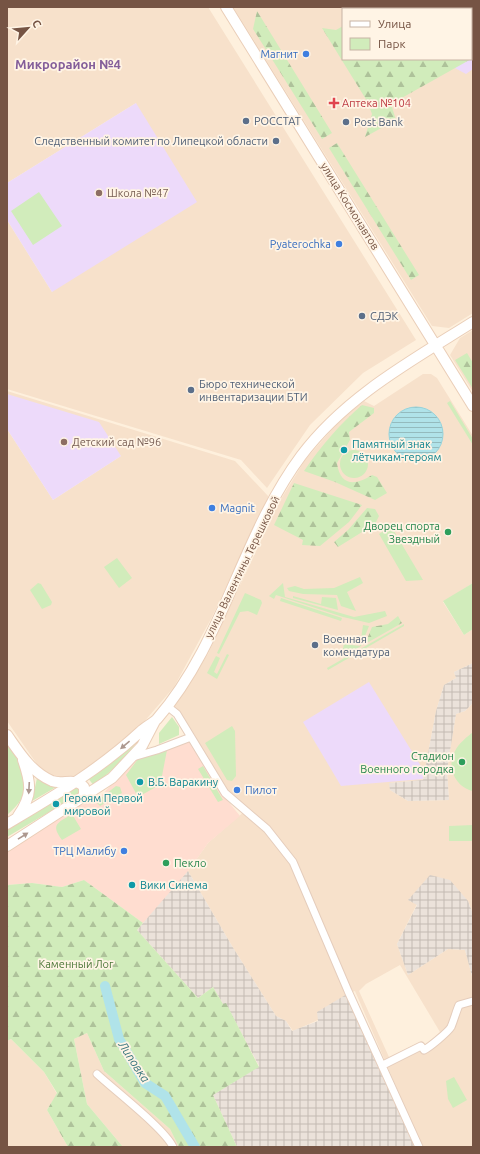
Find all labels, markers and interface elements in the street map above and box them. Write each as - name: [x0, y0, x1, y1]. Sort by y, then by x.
- north arrow: [8, 8, 48, 48]
- legend: [342, 8, 472, 60]
- text: Улица: [378, 17, 411, 30]
- text: С: [30, 18, 44, 29]
- text: Парк: [378, 37, 406, 50]
- place label: Магнит: [261, 48, 298, 60]
- marker: Магнит: [301, 49, 311, 59]
- district label: Микрорайон №4: [15, 57, 121, 71]
- place label: Аптека №104: [342, 97, 411, 109]
- marker: Аптека №104: [329, 98, 339, 108]
- place label: РОССТАТ: [254, 115, 301, 127]
- marker: РОССТАТ: [241, 116, 251, 126]
- place label: Post Bank: [354, 116, 403, 128]
- marker: Post Bank: [341, 117, 351, 127]
- place label: Следственный комитет по Липецкой области: [34, 135, 268, 147]
- marker: Следственный комитет по Липецкой области: [271, 136, 281, 146]
- street label: улица Космонавтов: [318, 160, 382, 252]
- place label: Школа №47: [107, 187, 169, 199]
- marker: Школа №47: [94, 188, 104, 198]
- place label: Pyaterochka: [270, 238, 331, 250]
- marker: Pyaterochka: [334, 239, 344, 249]
- place label: СДЭК: [370, 310, 398, 322]
- marker: СДЭК: [357, 311, 367, 321]
- place label: Бюро технической инвентаризации БТИ: [199, 378, 308, 403]
- marker: Бюро технической инвентаризации БТИ: [186, 385, 196, 395]
- place label: Детский сад №96: [72, 436, 161, 448]
- marker: Детский сад №96: [59, 437, 69, 447]
- place label: Памятный знак лётчикам-героям: [352, 438, 441, 463]
- marker: Памятный знак лётчикам-героям: [339, 445, 349, 455]
- street label: улица Валентины Терешковой: [202, 494, 282, 640]
- place label: Magnit: [220, 502, 255, 514]
- marker: Magnit: [207, 503, 217, 513]
- place label: Дворец спорта Звездный: [364, 520, 440, 545]
- marker: Дворец спорта Звездный: [443, 527, 453, 537]
- place label: Военная комендатура: [323, 633, 390, 658]
- marker: Военная комендатура: [310, 640, 320, 650]
- one-way arrow: [120, 741, 130, 750]
- place label: Стадион Военного городка: [360, 750, 454, 775]
- marker: Стадион Военного городка: [457, 757, 467, 767]
- place label: В.Б. Варакину: [148, 776, 219, 788]
- marker: В.Б. Варакину: [135, 777, 145, 787]
- one-way arrow: [26, 782, 32, 795]
- place label: Пилот: [245, 784, 277, 796]
- marker: Пилот: [232, 785, 242, 795]
- place label: Героям Первой мировой: [64, 792, 143, 817]
- marker: Героям Первой мировой: [51, 799, 61, 809]
- one-way arrow: [17, 833, 29, 840]
- place label: ТРЦ Малибу: [53, 845, 117, 857]
- marker: ТРЦ Малибу: [119, 846, 129, 856]
- place label: Пекло: [174, 857, 206, 869]
- marker: Пекло: [161, 858, 171, 868]
- place label: Вики Синема: [140, 879, 208, 891]
- marker: Вики Синема: [127, 880, 137, 890]
- park label: Каменный Лог: [39, 958, 114, 970]
- water label: Липовка: [116, 1038, 153, 1085]

